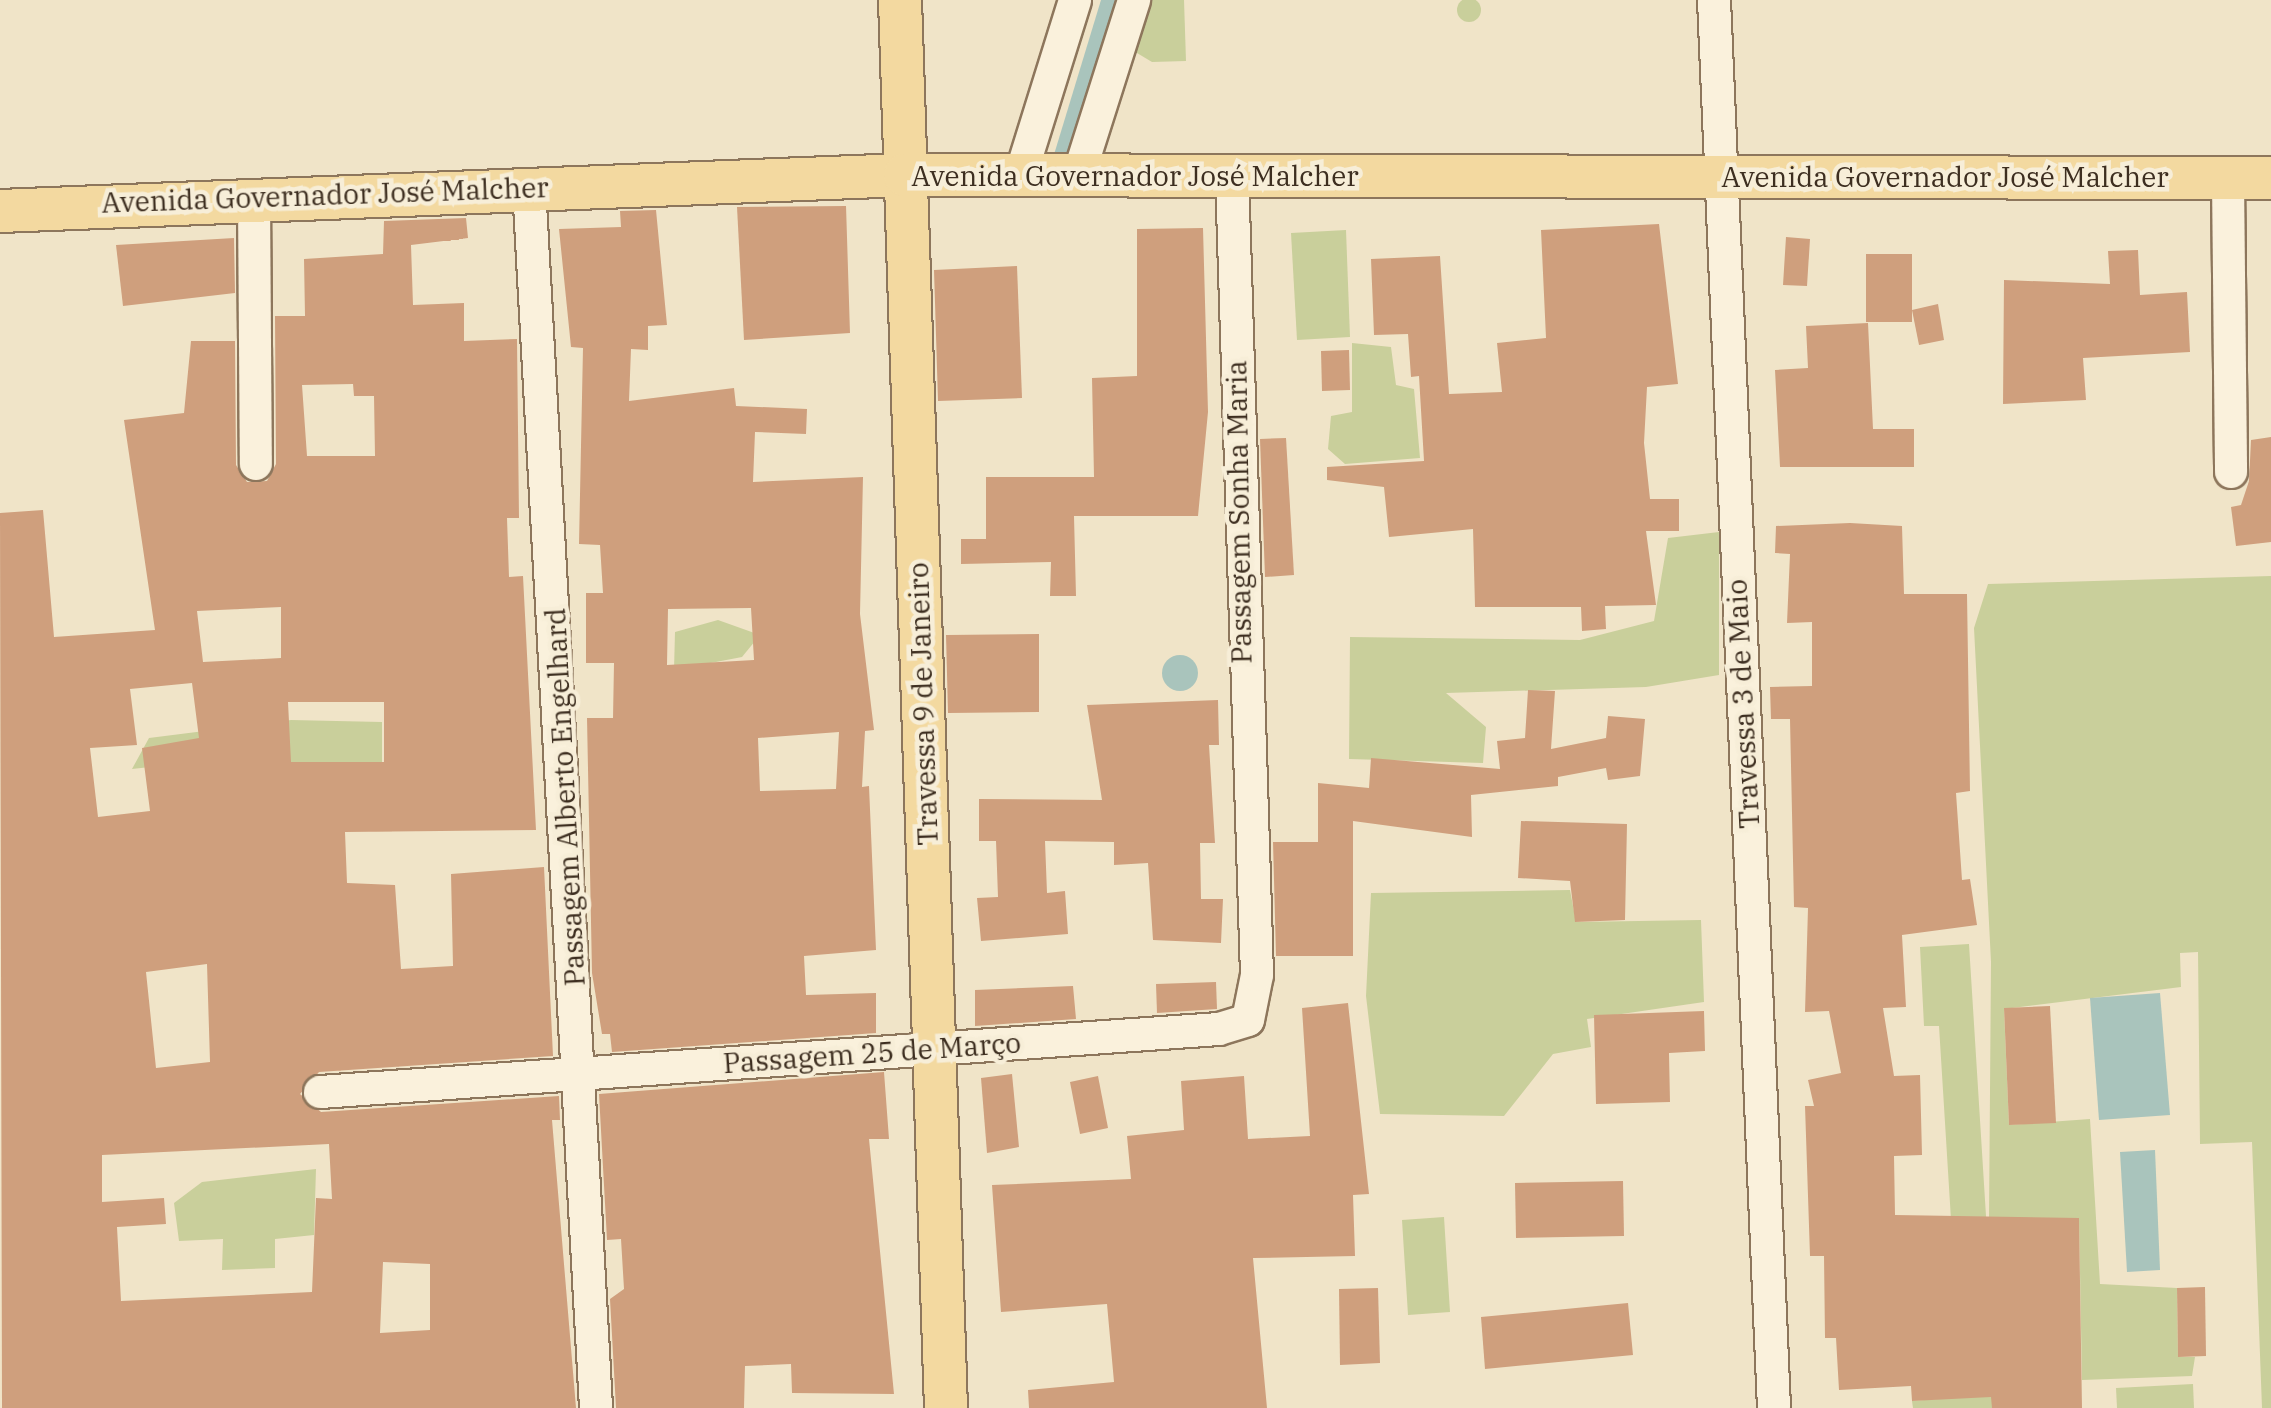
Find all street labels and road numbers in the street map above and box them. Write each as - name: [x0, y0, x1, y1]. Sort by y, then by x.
- street label: Avenida Governador José Malcher: [911, 159, 1359, 193]
- street label: Avenida Governador José Malcher: [1721, 160, 2169, 194]
- street label: Avenida Governador José Malcher: [101, 170, 549, 220]
- street label: Passagem Sonha Maria: [1220, 360, 1258, 664]
- street label: Travessa 9 de Janeiro: [901, 562, 945, 846]
- street label: Travessa 3 de Maio: [1720, 578, 1766, 830]
- street label: Passagem Alberto Engelhard: [538, 607, 592, 987]
- street label: Passagem 25 de Março: [722, 1026, 1022, 1080]

